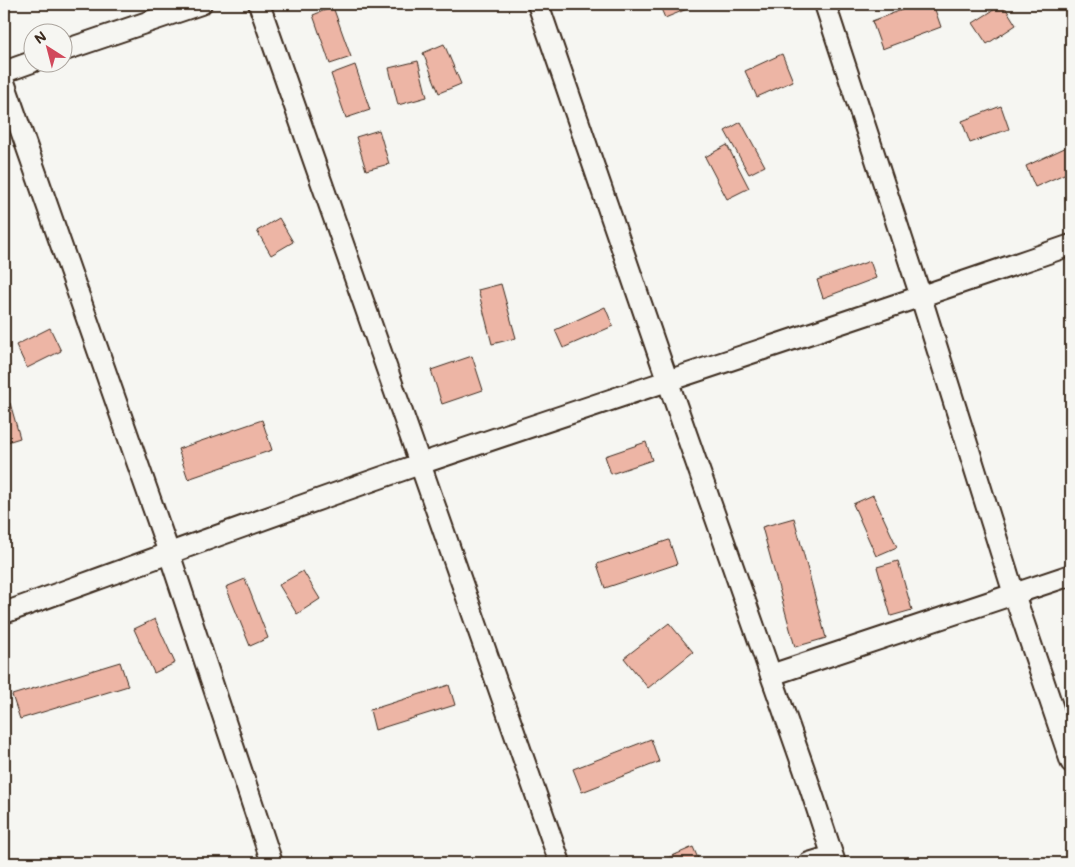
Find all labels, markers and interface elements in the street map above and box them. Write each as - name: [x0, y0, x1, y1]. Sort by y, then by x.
- north arrow: [22, 22, 72, 72]
- text: N: [30, 26, 50, 48]

